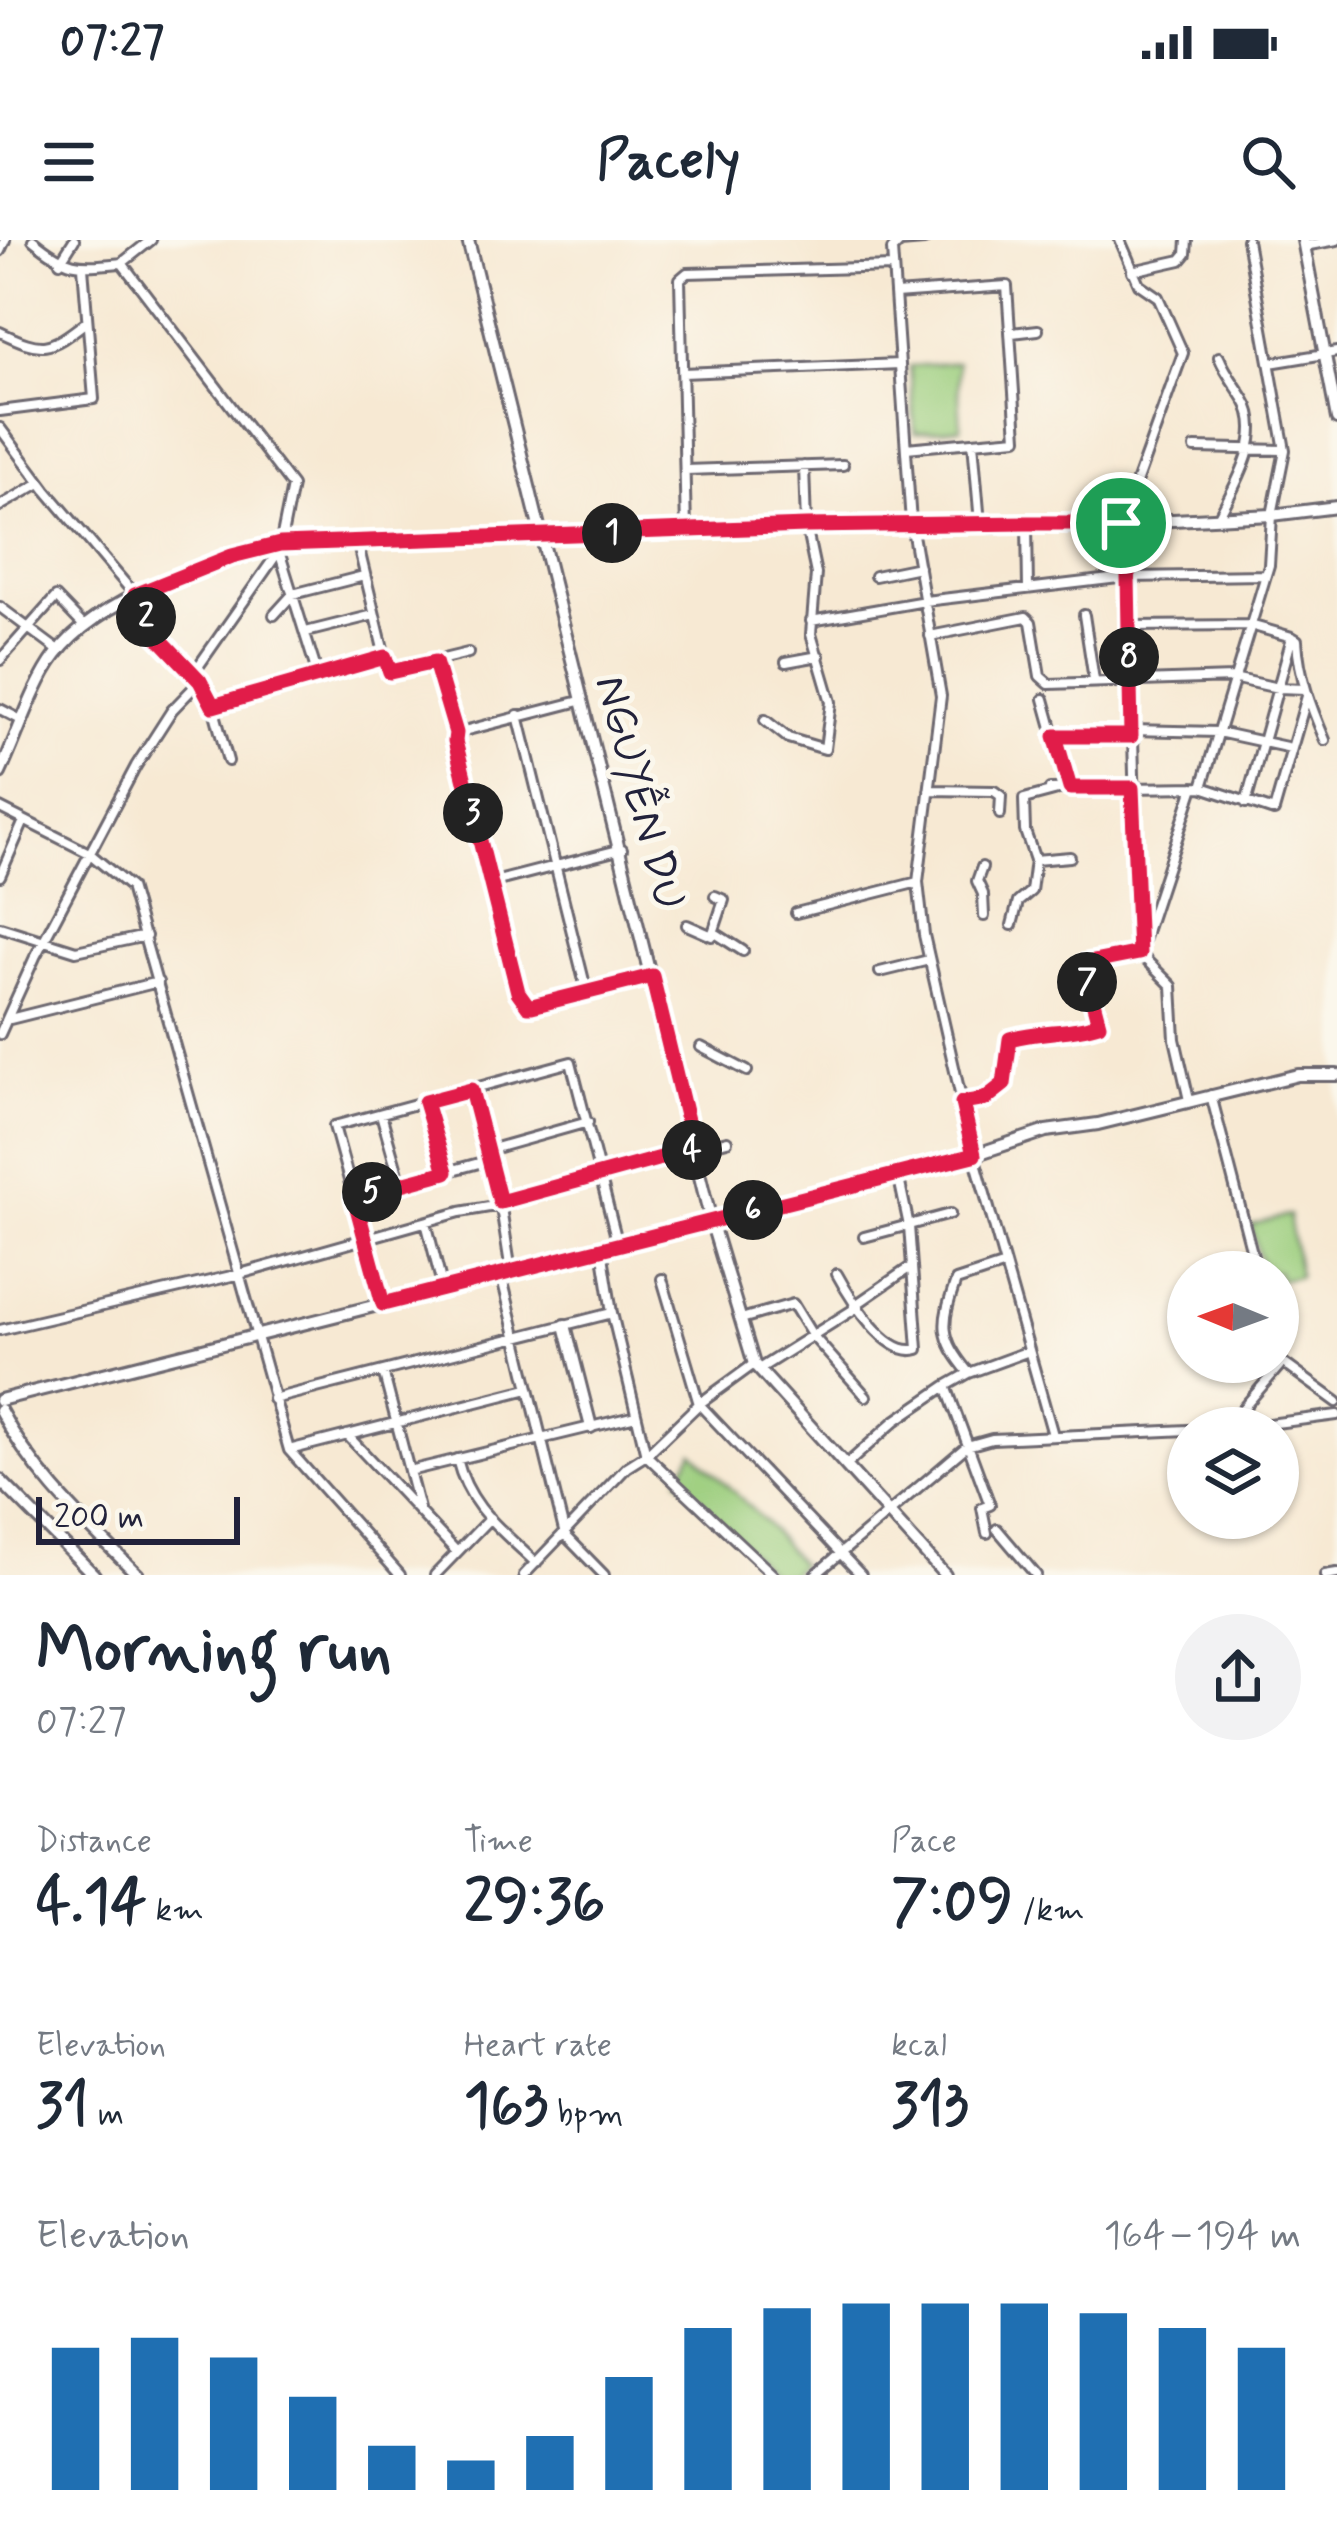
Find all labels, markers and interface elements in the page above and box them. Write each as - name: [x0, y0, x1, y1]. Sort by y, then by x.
- text: 07:27: [60, 13, 165, 72]
- text: Pacely: [597, 127, 740, 198]
- icon: menu: [36, 129, 102, 195]
- icon: search: [1235, 129, 1301, 195]
- pin: [1070, 472, 1172, 574]
- icon: arrive: [1088, 490, 1154, 556]
- pin: 1: [582, 503, 642, 563]
- text: 1: [605, 511, 619, 555]
- pin: 2: [116, 587, 176, 647]
- text: 2: [138, 595, 154, 639]
- pin: 8: [1099, 627, 1159, 687]
- text: 8: [1120, 635, 1138, 679]
- street label: NGUYỄN DU: [579, 669, 699, 917]
- pin: 3: [443, 783, 503, 843]
- text: 3: [466, 791, 480, 835]
- pin: 7: [1057, 952, 1117, 1012]
- text: 7: [1077, 960, 1097, 1004]
- pin: 4: [662, 1120, 722, 1180]
- text: 4: [682, 1128, 702, 1172]
- pin: 5: [342, 1162, 402, 1222]
- text: 5: [362, 1170, 382, 1214]
- pin: 6: [723, 1180, 783, 1240]
- text: 6: [745, 1188, 761, 1232]
- north arrow: [1167, 1251, 1299, 1383]
- map controls: [1167, 1251, 1299, 1539]
- button: layers: [1167, 1407, 1299, 1539]
- scale bar: [36, 1491, 240, 1544]
- text: 200 m: [54, 1496, 144, 1540]
- text: Morning run: [36, 1609, 392, 1695]
- button: share: [1175, 1614, 1301, 1740]
- text: 07:27: [36, 1697, 127, 1748]
- text: Distance: [36, 1820, 152, 1864]
- text: Time: [464, 1820, 533, 1864]
- text: Pace: [891, 1820, 957, 1864]
- text: 4.14: [36, 1864, 147, 1943]
- text: 29:36: [464, 1864, 605, 1943]
- text: 7:09: [891, 1864, 1013, 1943]
- text: km: [147, 1889, 204, 1933]
- text: /km: [1013, 1889, 1085, 1933]
- text: Elevation: [36, 2024, 166, 2068]
- text: Heart rate: [464, 2024, 612, 2068]
- text: kcal: [891, 2024, 947, 2068]
- text: 31: [36, 2068, 89, 2147]
- text: 163: [464, 2068, 548, 2147]
- text: 313: [891, 2068, 969, 2147]
- text: m: [89, 2093, 124, 2137]
- text: bpm: [548, 2093, 624, 2137]
- text: Elevation: [36, 2211, 190, 2262]
- text: 164–194 m: [1104, 2211, 1301, 2262]

